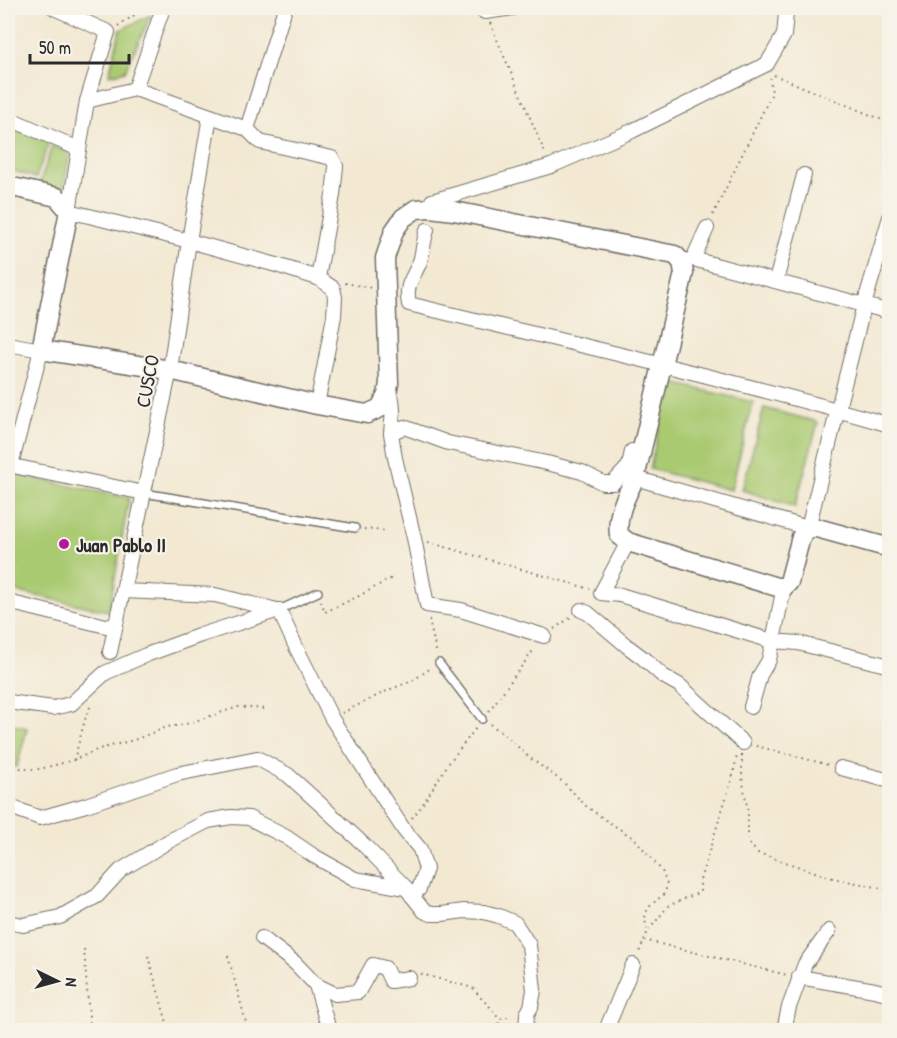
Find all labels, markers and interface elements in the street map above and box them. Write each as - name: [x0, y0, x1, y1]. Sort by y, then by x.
- scale bar: [30, 27, 129, 65]
- text: 50 m: [39, 35, 71, 60]
- street label: CUSCO: [129, 352, 165, 410]
- place label: Juan Pablo II: [76, 531, 166, 558]
- marker: Juan Pablo II: [57, 537, 71, 551]
- north arrow: [27, 951, 87, 1011]
- text: N: [61, 977, 83, 988]

